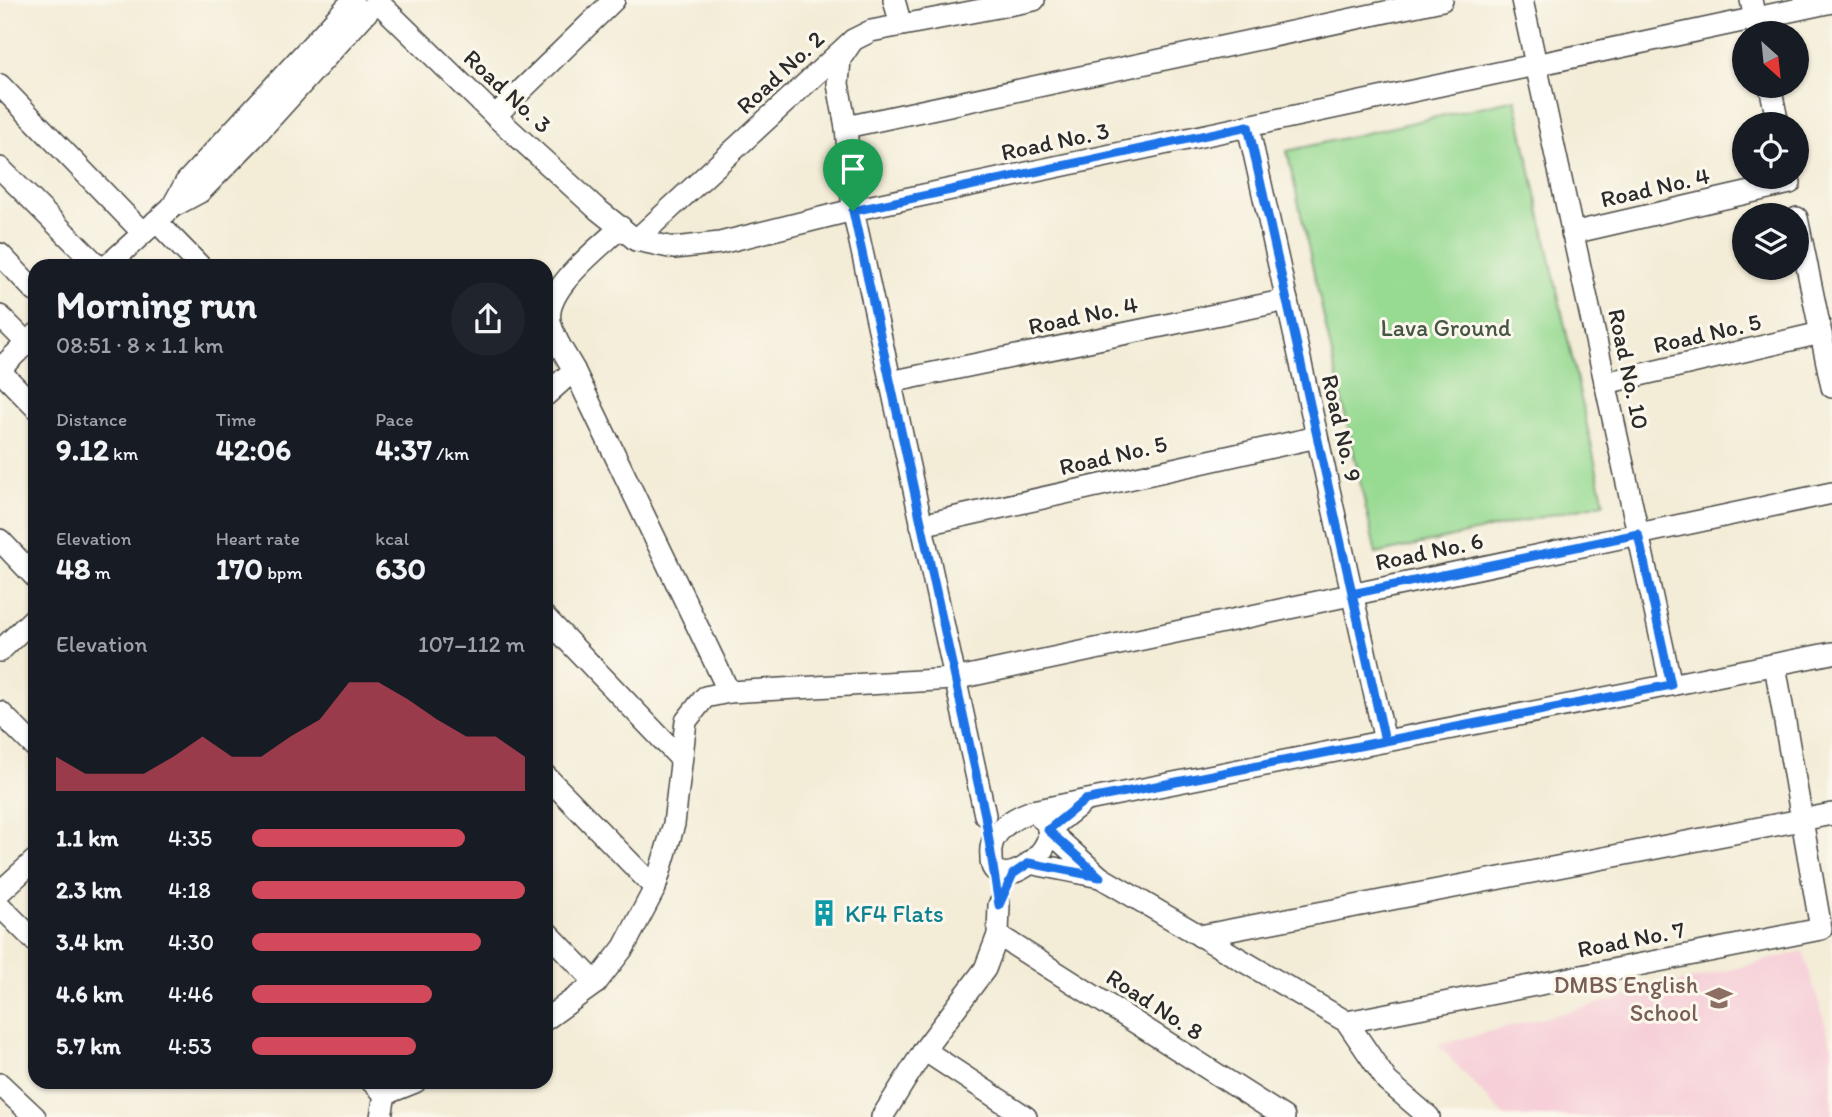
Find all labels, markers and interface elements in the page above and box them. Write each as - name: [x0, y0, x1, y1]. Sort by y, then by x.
- north arrow: [1732, 21, 1810, 98]
- map controls: [1732, 21, 1809, 280]
- street label: Road No. 2: [730, 24, 830, 120]
- street label: Road No. 3: [458, 43, 558, 139]
- button: locate: [1732, 112, 1809, 189]
- street label: Road No. 3: [998, 115, 1112, 167]
- pin: [823, 139, 883, 211]
- icon: arrive: [834, 150, 872, 188]
- street label: Road No. 4: [1598, 160, 1712, 214]
- button: layers: [1732, 203, 1809, 280]
- text: Morning run: [56, 282, 257, 328]
- button: share: [451, 282, 525, 356]
- street label: Road No. 4: [1026, 289, 1140, 341]
- street label: Road No. 10: [1602, 306, 1656, 432]
- street label: Road No. 5: [1650, 307, 1764, 359]
- park label: Lava Ground: [1381, 313, 1511, 342]
- text: 08:51 · 8 × 1.1 km: [56, 331, 224, 359]
- street label: Road No. 9: [1316, 371, 1368, 485]
- text: Distance: [56, 408, 127, 431]
- text: Time: [216, 408, 256, 431]
- text: Pace: [375, 408, 413, 431]
- street label: Road No. 5: [1056, 429, 1170, 481]
- text: 9.12: [56, 431, 109, 468]
- text: 42:06: [216, 431, 291, 468]
- text: 4:37: [375, 431, 432, 468]
- text: km: [109, 442, 138, 465]
- text: /km: [432, 442, 469, 465]
- street label: Road No. 6: [1372, 525, 1486, 577]
- text: Elevation: [56, 527, 132, 550]
- text: Heart rate: [216, 527, 300, 550]
- text: kcal: [375, 527, 409, 550]
- text: 48: [56, 550, 90, 587]
- text: 170: [216, 550, 263, 587]
- text: 630: [375, 550, 426, 587]
- text: m: [90, 561, 111, 584]
- text: bpm: [263, 561, 302, 584]
- text: Elevation: [56, 630, 147, 658]
- text: 107–112 m: [418, 630, 525, 658]
- text: 1.1 km: [56, 824, 119, 852]
- text: 4:35: [168, 824, 212, 852]
- text: 2.3 km: [56, 876, 122, 904]
- text: 4:18: [168, 876, 211, 904]
- building icon: KF4 Flats: [809, 898, 839, 928]
- place label: KF4 Flats: [845, 899, 944, 928]
- street label: Road No. 7: [1575, 914, 1687, 964]
- text: 3.4 km: [56, 928, 124, 956]
- text: 4:30: [168, 928, 214, 956]
- street label: Road No. 8: [1101, 962, 1209, 1046]
- place label: DMBS English School: [1553, 970, 1698, 1027]
- text: 4.6 km: [56, 980, 123, 1008]
- text: 4:46: [168, 980, 213, 1008]
- school or university icon: DMBS English School: [1704, 983, 1734, 1013]
- text: 5.7 km: [56, 1032, 121, 1060]
- text: 4:53: [168, 1032, 212, 1060]

